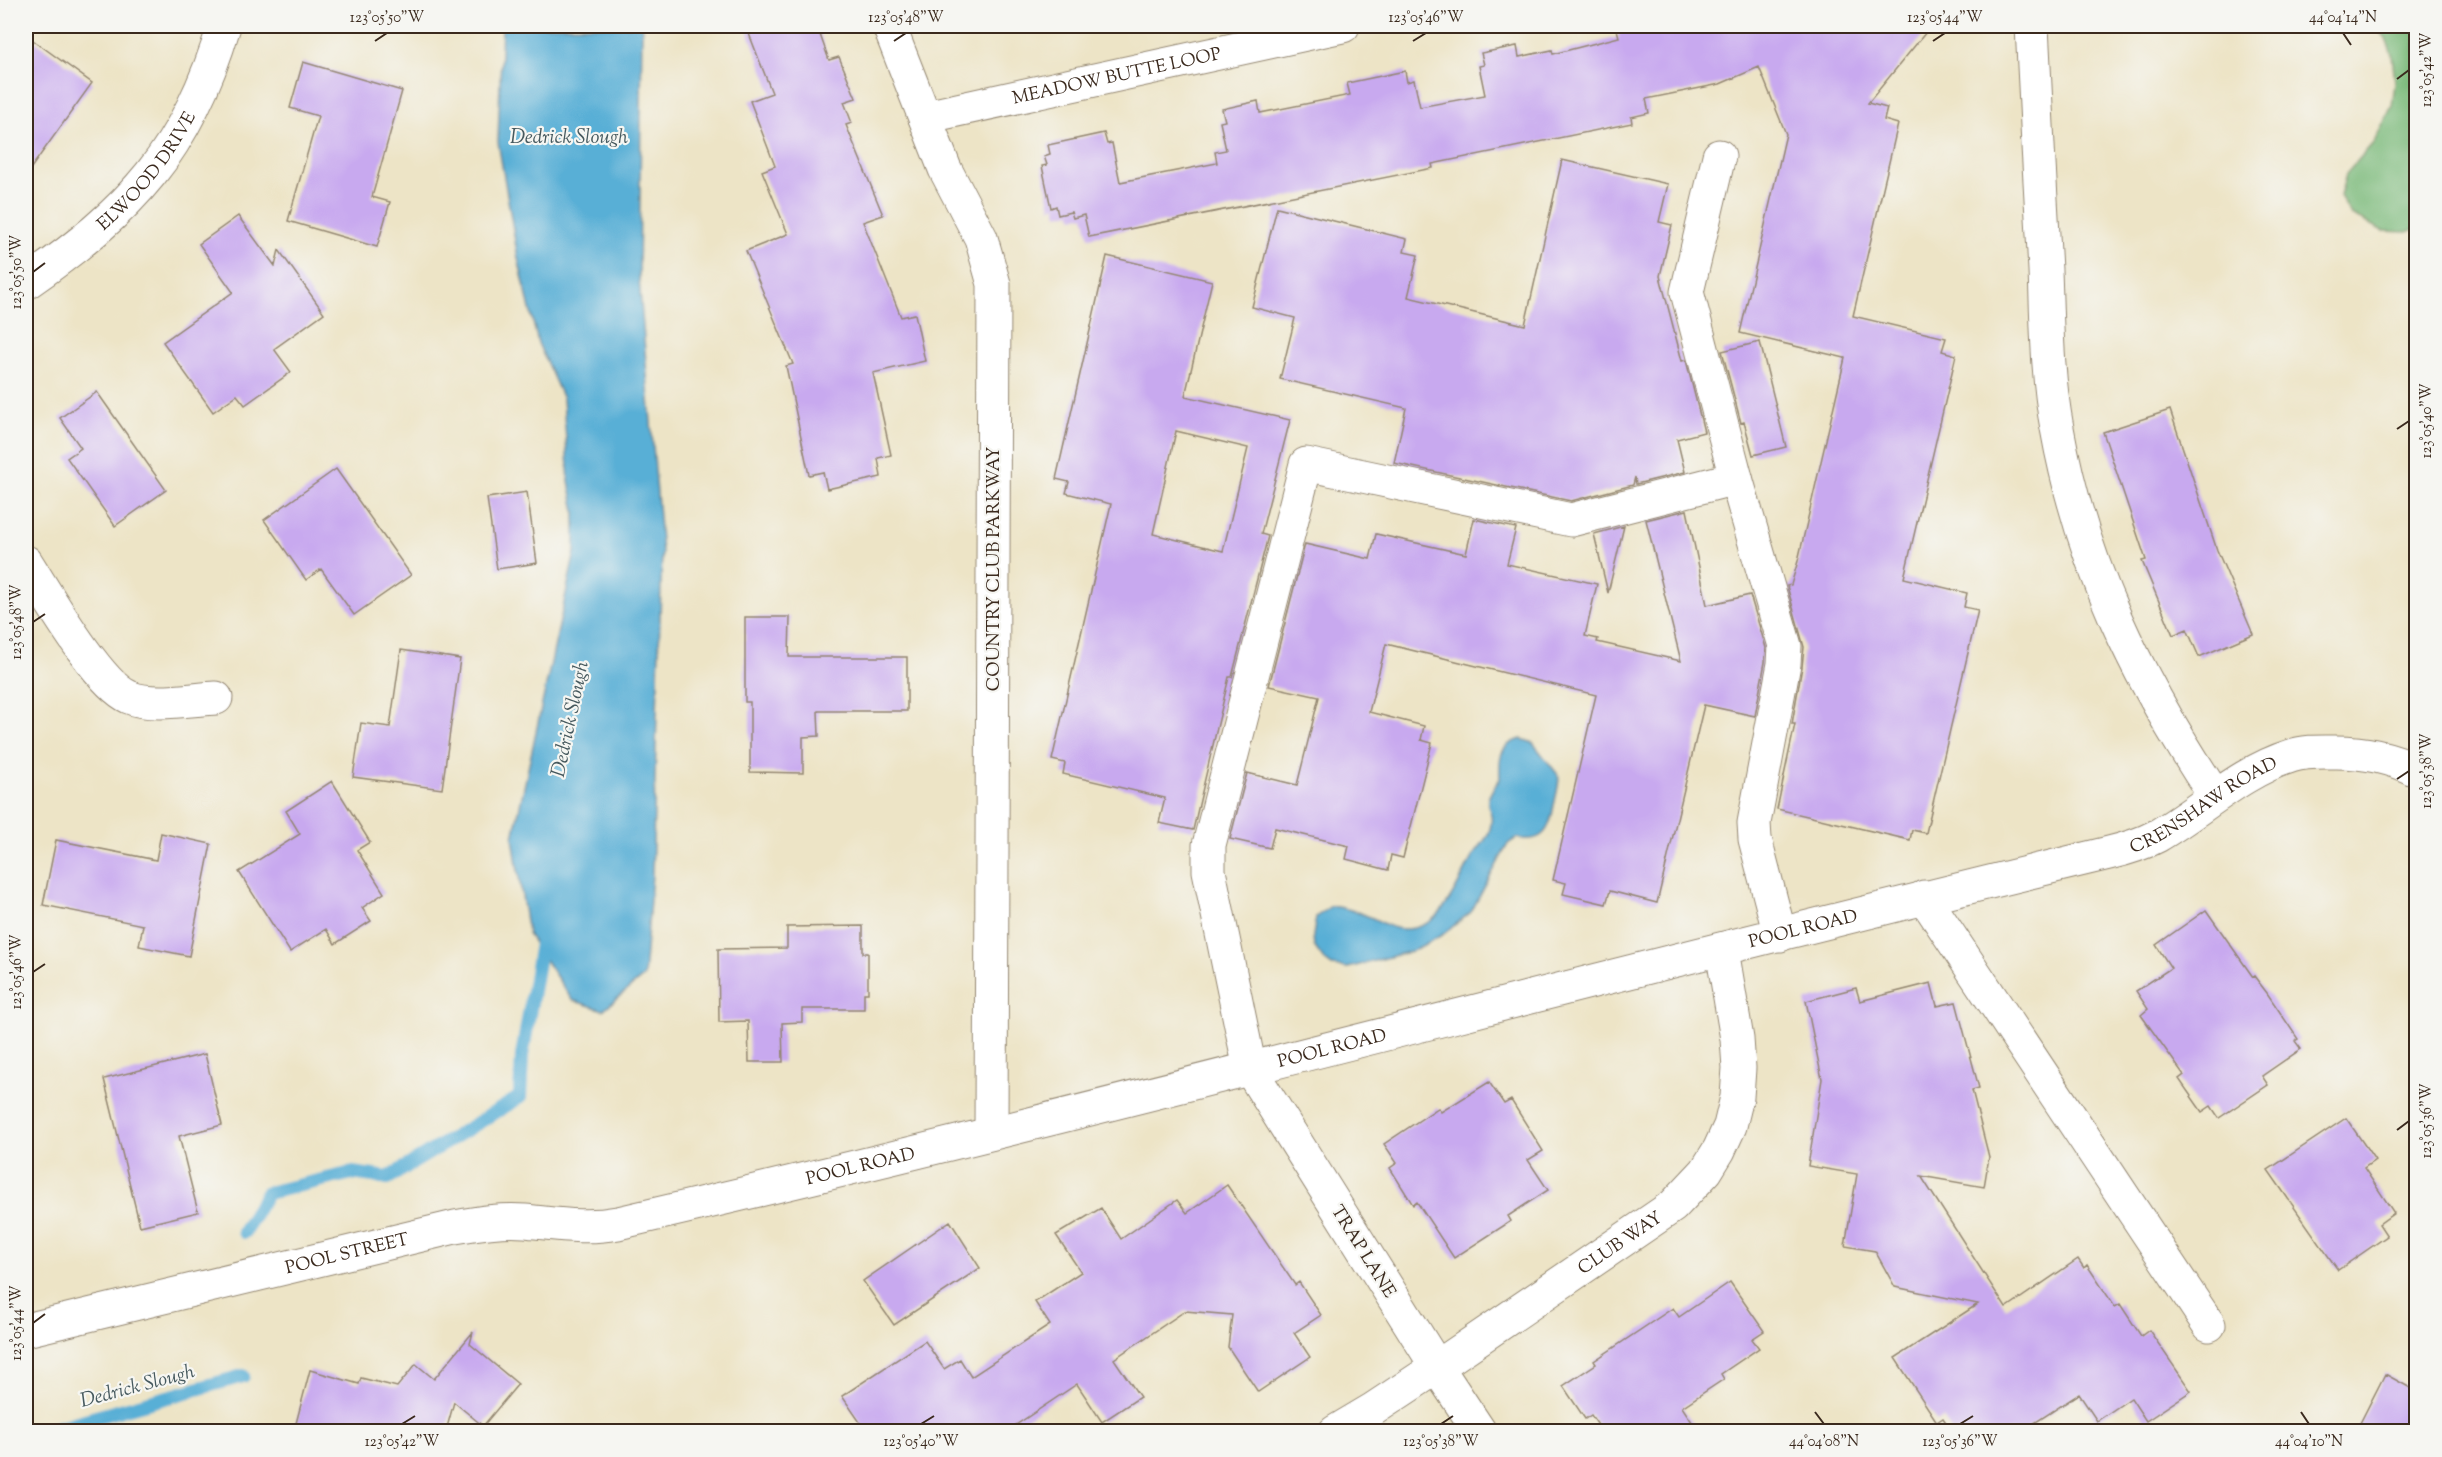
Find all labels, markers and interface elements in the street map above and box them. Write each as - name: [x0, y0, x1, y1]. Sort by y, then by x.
- text: 123°05'50"W: [350, 8, 425, 29]
- text: 123°05'48"W: [868, 8, 944, 29]
- text: 123°05'46"W: [1388, 8, 1464, 29]
- text: 123°05'44"W: [1907, 8, 1983, 29]
- text: 44°04'14"N: [2309, 8, 2377, 29]
- text: 123°05'42"W: [2417, 32, 2438, 107]
- street label: MEADOW BUTTE LOOP: [1010, 42, 1224, 113]
- street label: ELWOOD DRIVE: [92, 107, 204, 238]
- water label: Dedrick Slough: [510, 124, 628, 153]
- text: 123°05'50"W: [7, 234, 28, 309]
- text: 123°05'40"W: [2417, 383, 2438, 459]
- street label: COUNTRY CLUB PARKWAY: [982, 447, 1008, 691]
- text: 123°05'48"W: [7, 584, 28, 660]
- water label: Dedrick Slough: [545, 659, 598, 780]
- text: 123°05'38"W: [2417, 733, 2438, 809]
- street label: CRENSHAW ROAD: [2127, 751, 2282, 861]
- street label: POOL ROAD: [1746, 904, 1860, 956]
- text: 123°05'46"W: [7, 934, 28, 1010]
- street label: POOL ROAD: [1275, 1023, 1389, 1076]
- text: 123°05'36"W: [2417, 1083, 2438, 1159]
- street label: POOL ROAD: [804, 1142, 918, 1193]
- street label: TRAP LANE: [1323, 1201, 1401, 1304]
- street label: CLUB WAY: [1573, 1206, 1668, 1282]
- street label: POOL STREET: [283, 1227, 412, 1282]
- text: 123°05'44"W: [7, 1285, 28, 1361]
- water label: Dedrick Slough: [77, 1358, 199, 1417]
- text: 123°05'42"W: [365, 1432, 440, 1453]
- text: 123°05'40"W: [883, 1432, 959, 1453]
- text: 123°05'38"W: [1403, 1432, 1479, 1453]
- text: 44°04'08"N: [1789, 1432, 1859, 1453]
- text: 123°05'36"W: [1922, 1432, 1998, 1453]
- text: 44°04'10"N: [2275, 1432, 2343, 1453]

